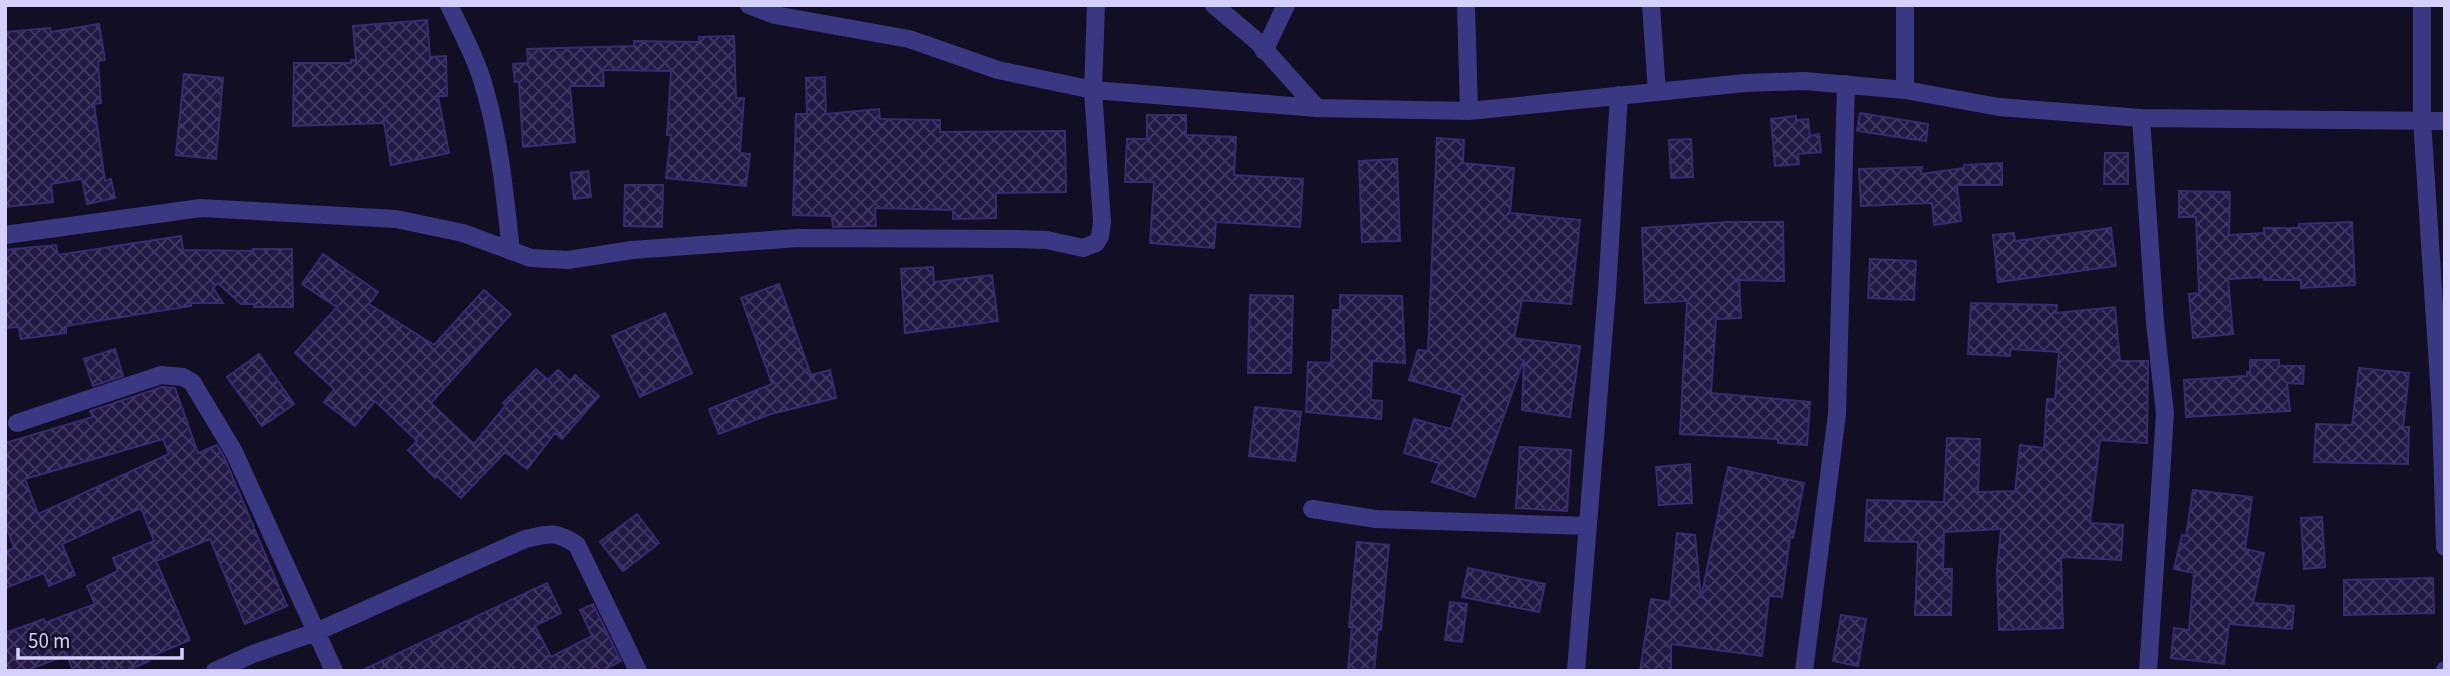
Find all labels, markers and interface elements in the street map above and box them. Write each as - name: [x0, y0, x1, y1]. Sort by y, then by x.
- scale bar: [18, 616, 182, 660]
- text: 50 m: [28, 626, 70, 656]

